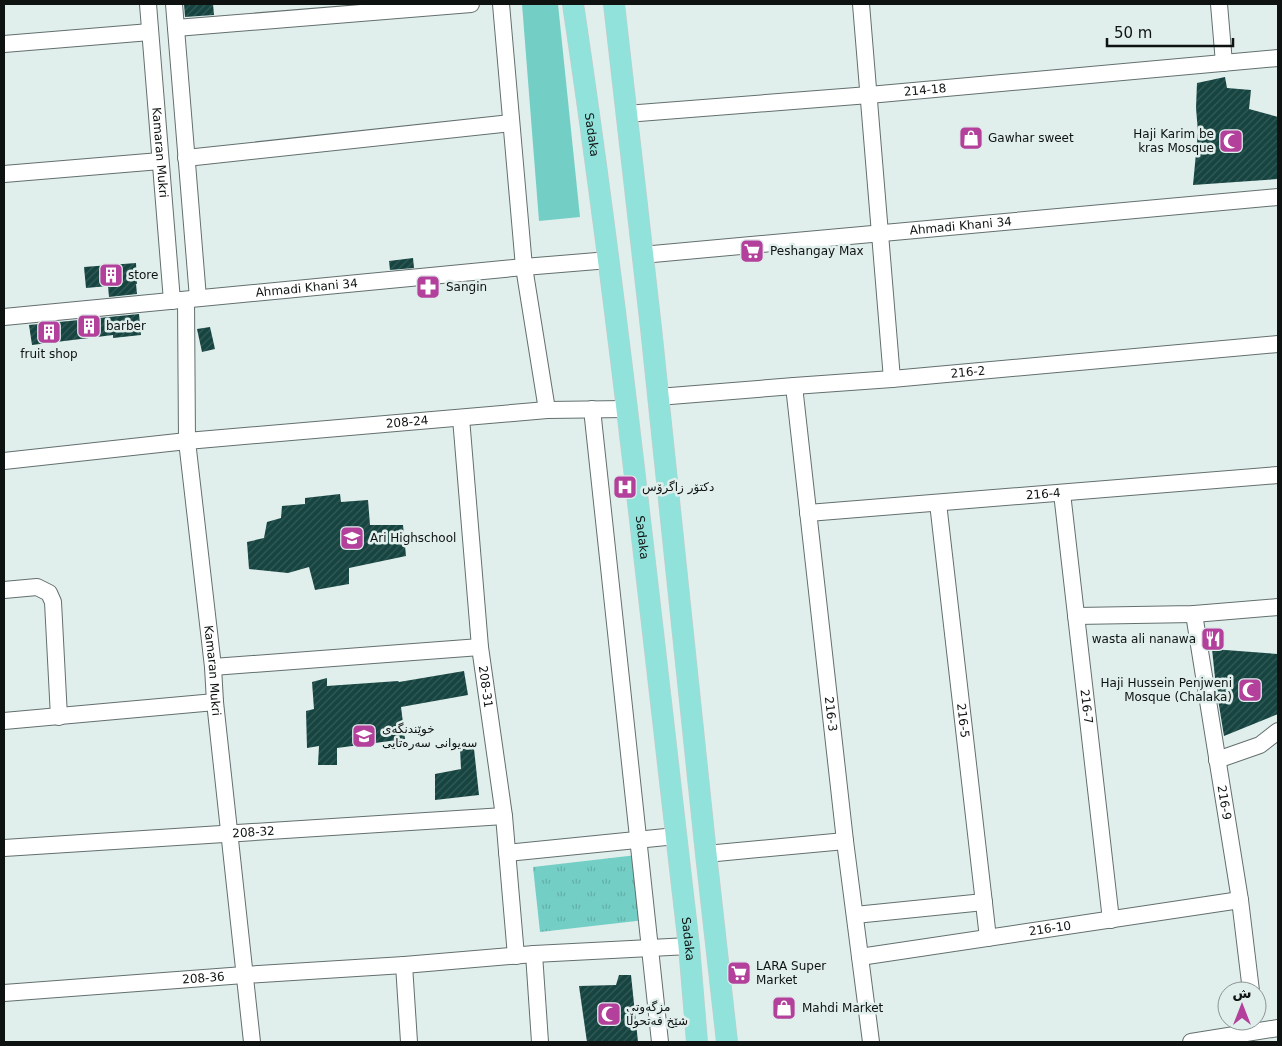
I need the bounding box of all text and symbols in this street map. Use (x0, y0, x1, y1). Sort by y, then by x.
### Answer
scale bar (1107, 15, 1233, 47)
text: 50 m (1114, 24, 1152, 42)
street label: 214-18 (903, 81, 947, 99)
street label: Kamaran Mukri (149, 107, 171, 198)
street label: Sadaka (582, 112, 602, 157)
shop icon: Gawhar sweet (958, 125, 984, 151)
place label: Haji Karim be kras Mosque (1133, 127, 1214, 155)
mosque icon: Haji Karim be kras Mosque (1218, 128, 1244, 154)
place label: Gawhar sweet (988, 131, 1074, 145)
street label: Ahmadi Khani 34 (909, 214, 1012, 238)
supermarket icon: Peshangay Max (739, 238, 765, 264)
place label: Peshangay Max (770, 244, 864, 258)
building icon: store (98, 262, 124, 288)
place label: store (128, 268, 158, 282)
pharmacy icon: Sangin (415, 274, 441, 300)
street label: Ahmadi Khani 34 (255, 276, 358, 300)
place label: Sangin (446, 280, 487, 294)
building icon: barber (76, 313, 102, 339)
building icon: fruit shop (36, 319, 62, 345)
place label: barber (106, 319, 146, 333)
place label: fruit shop (20, 347, 78, 361)
street label: 216-2 (950, 364, 986, 381)
street label: 208-24 (385, 413, 429, 431)
hospital icon: دکتۆر زاگرۆس (612, 474, 638, 500)
place label: دکتۆر زاگرۆس (642, 480, 714, 495)
street label: 216-4 (1025, 486, 1061, 502)
street label: Sadaka (633, 515, 652, 560)
school or university icon: Ari Highschool (339, 525, 365, 551)
place label: Ari Highschool (370, 531, 456, 545)
street label: Kamaran Mukri (201, 624, 223, 717)
restaurant icon: wasta ali nanawa (1200, 626, 1226, 652)
place label: wasta ali nanawa (1092, 632, 1196, 646)
street label: 208-31 (476, 665, 496, 709)
place label: Haji Hussein Penjweni Mosque (Chalaka) (1101, 676, 1232, 704)
mosque icon: Haji Hussein Penjweni Mosque (Chalaka) (1237, 677, 1263, 703)
street label: 216-7 (1078, 688, 1095, 725)
street label: 216-3 (822, 696, 840, 732)
street label: 216-5 (954, 702, 972, 739)
place label: خوێندنگەی سەیوانی سەرەتایی (382, 722, 477, 751)
school or university icon: خوێندنگەی سەیوانی سەرەتایی (351, 723, 377, 749)
street label: 216-9 (1215, 784, 1234, 821)
street label: 208-32 (232, 824, 275, 840)
street label: Sadaka (679, 916, 697, 961)
street label: 216-10 (1028, 918, 1072, 939)
place label: LARA Super Market (756, 959, 826, 987)
supermarket icon: LARA Super Market (726, 960, 752, 986)
street label: 208-36 (182, 969, 225, 987)
north arrow (1217, 981, 1267, 1031)
text: ش (1232, 985, 1252, 1001)
shop icon: Mahdi Market (771, 995, 797, 1021)
place label: مزگەوتی شێخ فەتحوڵا (626, 1000, 688, 1029)
mosque icon: مزگەوتی شێخ فەتحوڵا (596, 1001, 622, 1027)
place label: Mahdi Market (802, 1001, 884, 1015)

